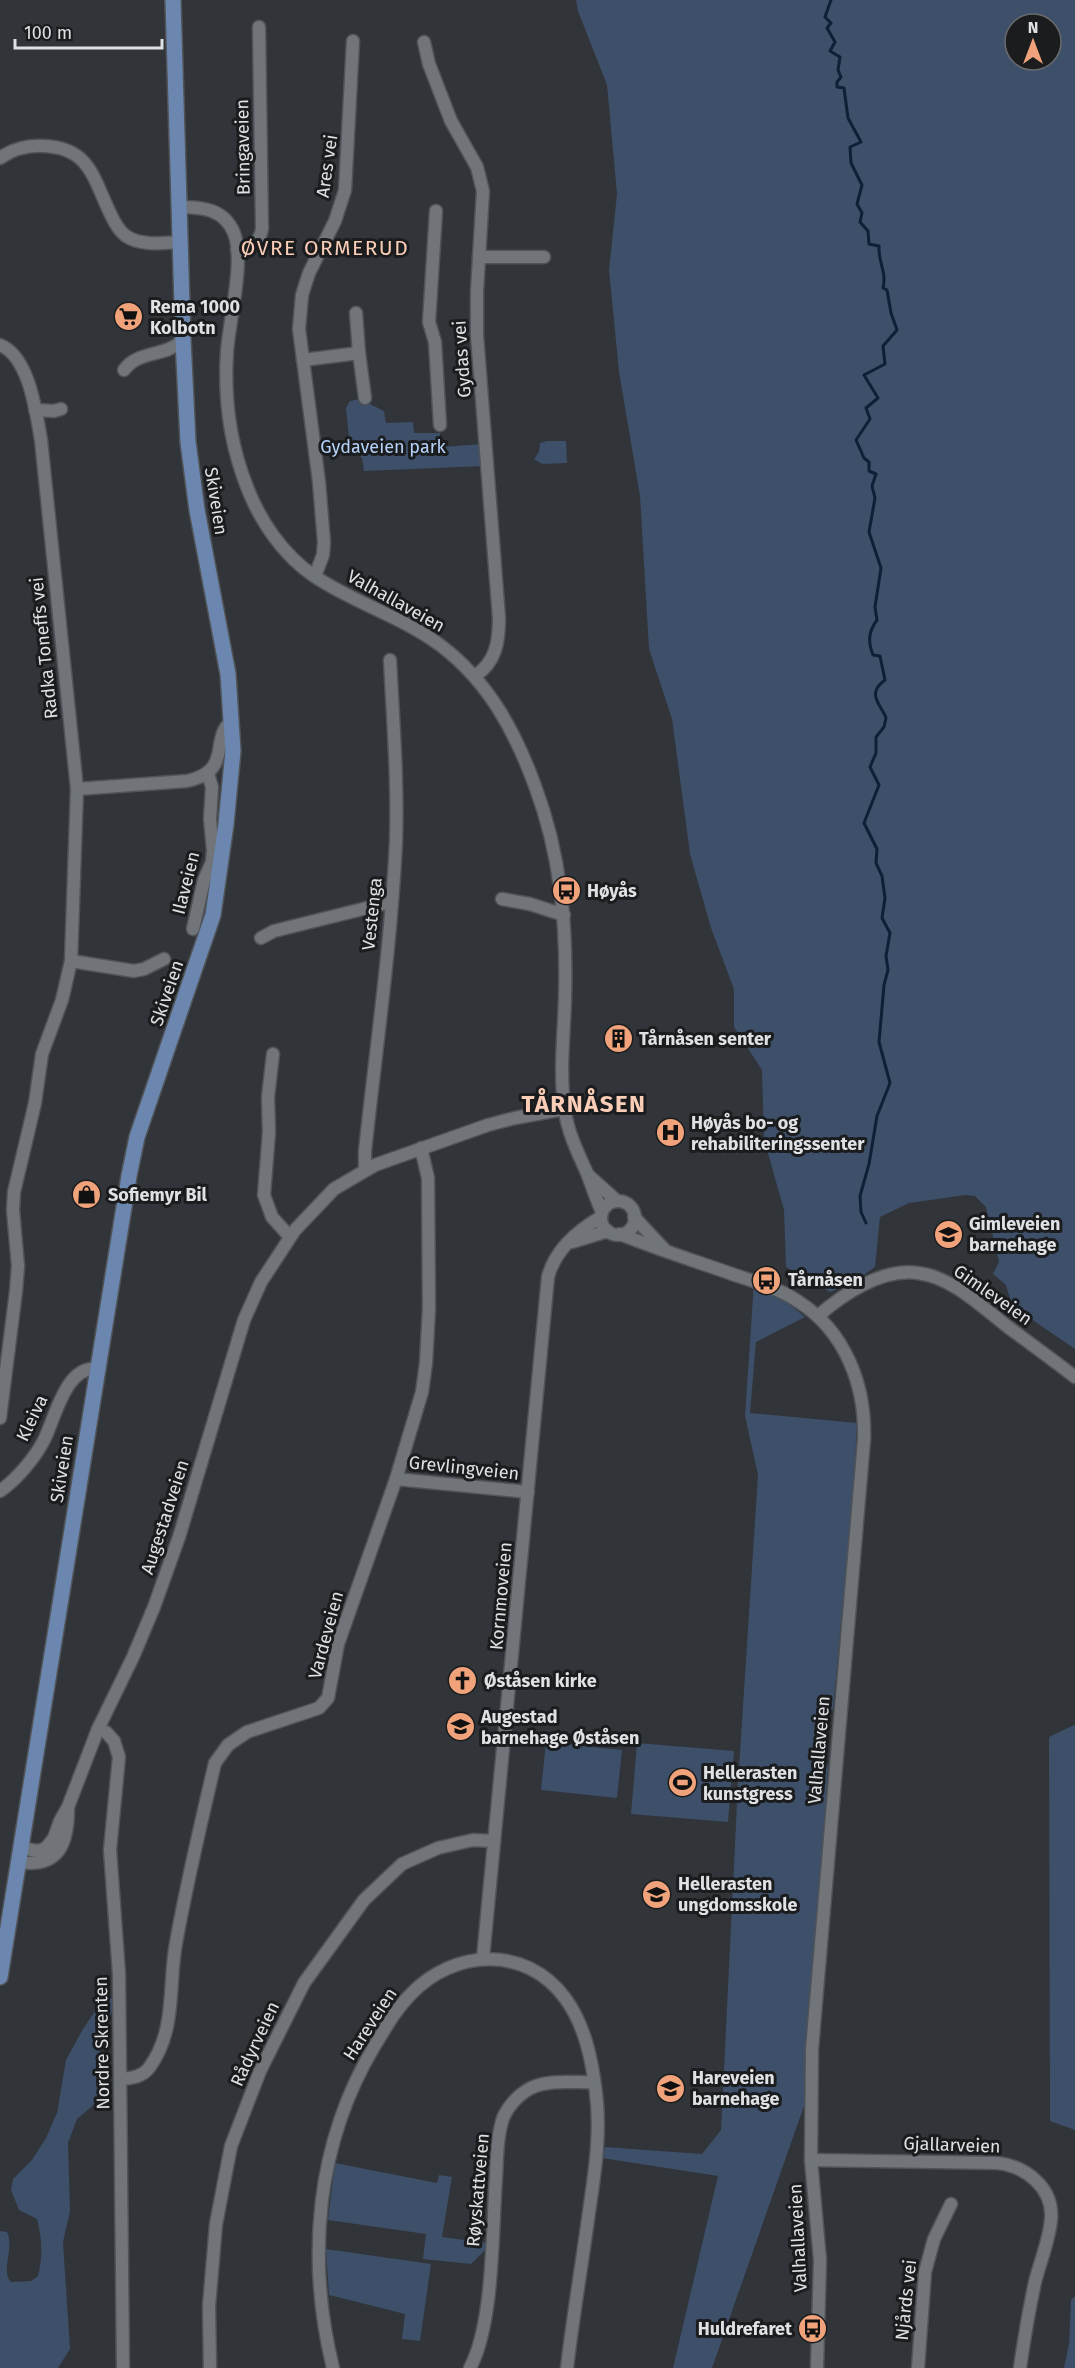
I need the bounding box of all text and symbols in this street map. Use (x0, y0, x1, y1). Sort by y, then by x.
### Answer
scale bar (15, 12, 162, 50)
north arrow (1003, 12, 1063, 72)
text: N (1028, 18, 1038, 37)
text: 100 m (24, 22, 72, 44)
street label: Bringaveien (231, 99, 255, 195)
street label: Ares vei (312, 133, 342, 199)
district label: ØVRE ORMERUD (241, 235, 409, 261)
place label: Rema 1000 Kolbotn (150, 296, 240, 339)
supermarket icon: Rema 1000 Kolbotn (113, 301, 145, 333)
street label: Gydas vei (448, 320, 476, 398)
park label: Gydaveien park (320, 436, 447, 458)
street label: Skiveien (200, 466, 232, 536)
street label: Valhallaveien (343, 565, 449, 637)
street label: Radka Toneffs vei (26, 576, 62, 720)
street label: Ilaveien (168, 849, 204, 917)
bus stop icon: Høyås (550, 875, 582, 907)
street label: Vestenga (357, 876, 387, 952)
place label: Høyås (587, 880, 637, 902)
street label: Skiveien (146, 957, 188, 1029)
building icon: Tårnåsen senter (602, 1023, 634, 1055)
place label: Tårnåsen senter (639, 1028, 772, 1050)
district label: TÅRNÅSEN (521, 1088, 647, 1118)
place label: Høyås bo- og rehabiliteringssenter (691, 1112, 865, 1155)
hospital icon: Høyås bo- og rehabiliteringssenter (654, 1117, 686, 1149)
shop icon: Sofiemyr Bil (71, 1179, 103, 1211)
place label: Sofiemyr Bil (108, 1184, 208, 1206)
place label: Gimleveien barnehage (969, 1213, 1060, 1256)
school or university icon: Gimleveien barnehage (932, 1218, 964, 1250)
street label: Gimleveien (949, 1260, 1037, 1330)
bus stop icon: Tårnåsen (751, 1264, 783, 1296)
place label: Tårnåsen (788, 1269, 863, 1291)
street label: Kleiva (11, 1391, 53, 1445)
street label: Skiveien (46, 1434, 78, 1504)
street label: Grevlingveien (408, 1451, 520, 1485)
street label: Augestadveien (136, 1457, 194, 1577)
street label: Kornmoveien (485, 1541, 517, 1651)
street label: Vardeveien (304, 1589, 348, 1681)
church icon: Øståsen kirke (447, 1665, 479, 1697)
place label: Øståsen kirke (484, 1670, 597, 1692)
street label: Valhallaveien (803, 1695, 835, 1805)
place label: Augestad barnehage Øståsen (480, 1706, 639, 1749)
school or university icon: Augestad barnehage Øståsen (444, 1711, 476, 1743)
place label: Hellerasten kunstgress (703, 1762, 797, 1805)
sports icon: Hellerasten kunstgress (666, 1767, 698, 1799)
place label: Hellerasten ungdomsskole (678, 1873, 797, 1916)
school or university icon: Hellerasten ungdomsskole (641, 1878, 673, 1910)
street label: Nordre Skrenten (90, 1976, 114, 2110)
street label: Hareveien (338, 1984, 402, 2064)
street label: Rådyrveien (226, 1998, 284, 2090)
place label: Hareveien barnehage (692, 2067, 780, 2110)
school or university icon: Hareveien barnehage (655, 2072, 687, 2104)
street label: Røyskattveien (462, 2132, 494, 2248)
street label: Gjallarveien (903, 2132, 1001, 2158)
street label: Valhallaveien (784, 2183, 812, 2293)
street label: Njårds vei (891, 2258, 921, 2342)
bus stop icon: Huldrefaret (797, 2313, 829, 2345)
place label: Huldrefaret (698, 2318, 793, 2340)

